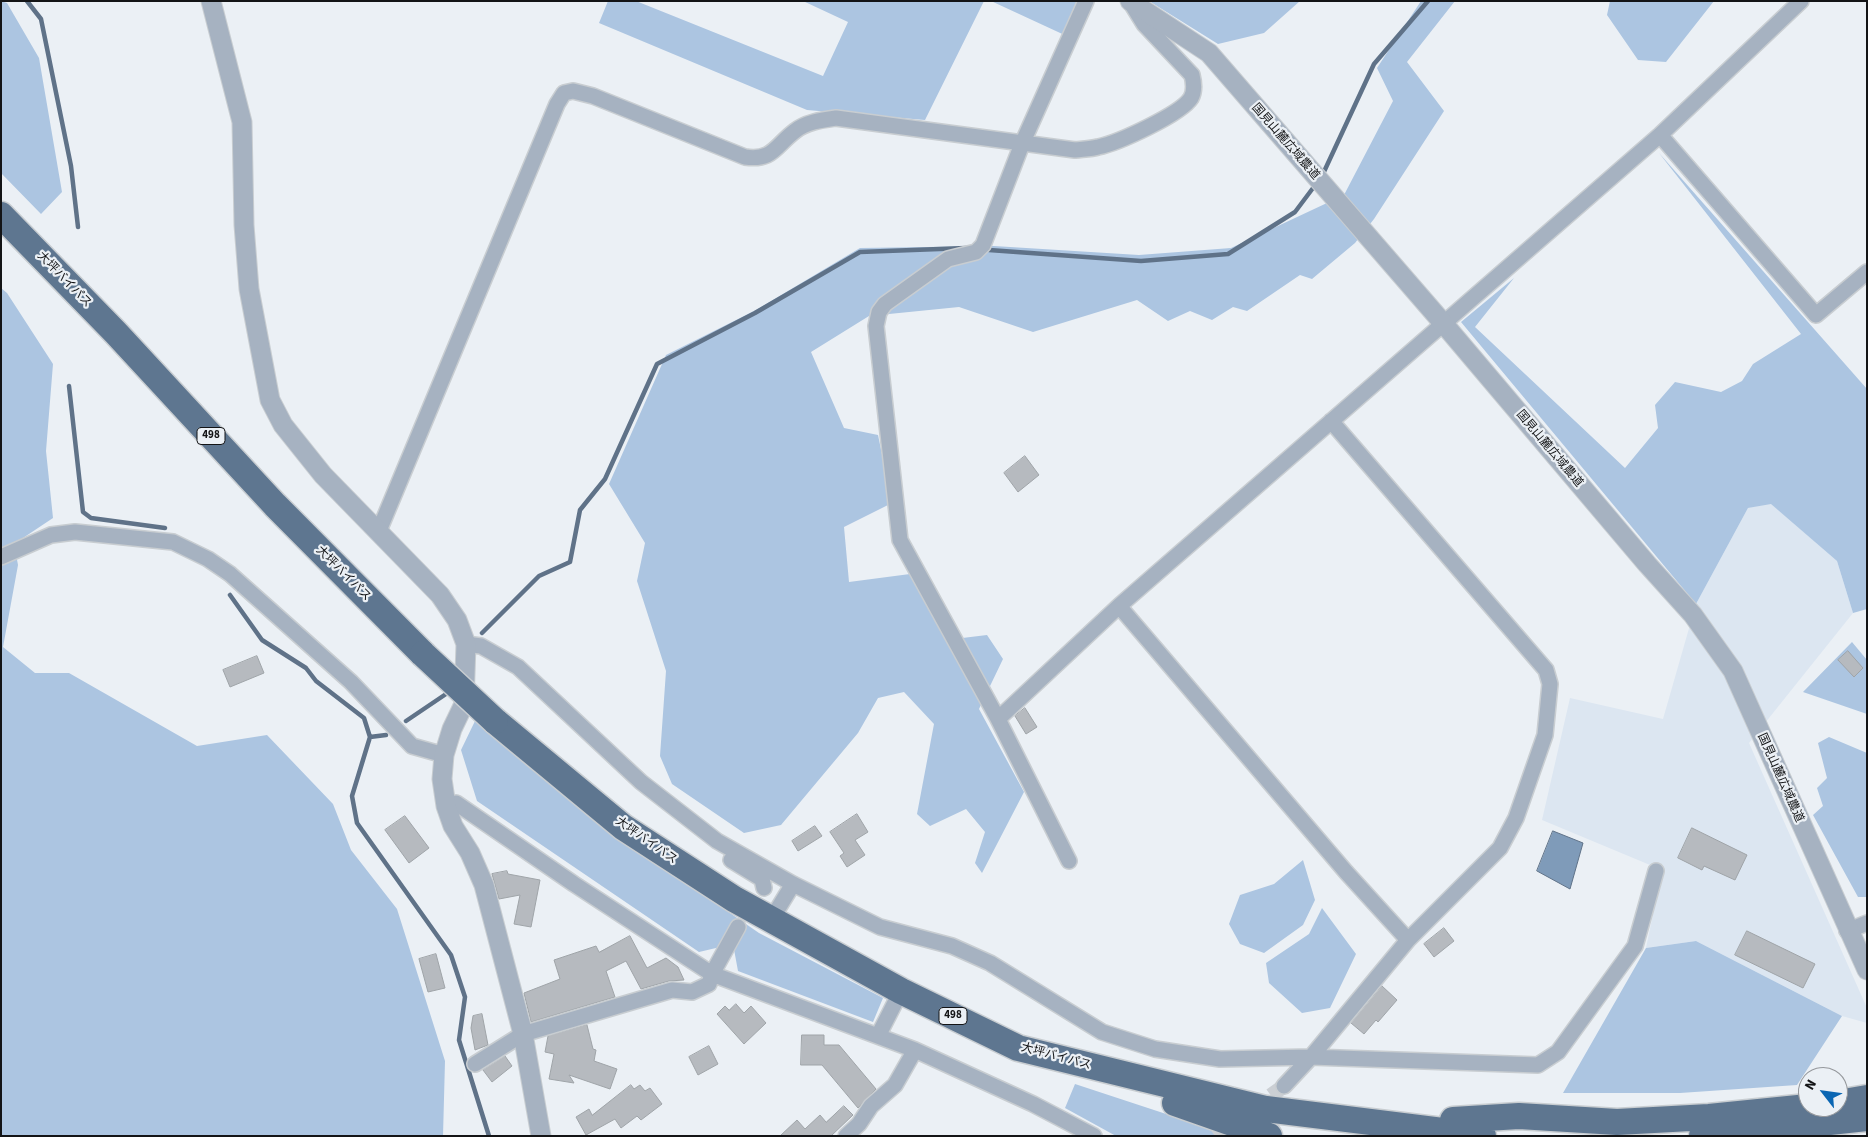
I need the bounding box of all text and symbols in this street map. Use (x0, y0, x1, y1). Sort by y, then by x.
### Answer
street label: 国見山麓広域農道 (1248, 101, 1322, 183)
street label: 大坪バイパス (34, 249, 94, 311)
street label: 国見山麓広域農道 (1513, 408, 1585, 490)
road number: 498 (197, 428, 225, 444)
street label: 大坪バイパス (312, 543, 374, 605)
street label: 国見山麓広域農道 (1754, 731, 1806, 825)
street label: 大坪バイパス (612, 814, 680, 868)
road number: 498 (939, 1008, 967, 1024)
street label: 大坪バイパス (1019, 1041, 1093, 1073)
north arrow (1798, 1067, 1848, 1117)
text: N (1800, 1076, 1822, 1094)

